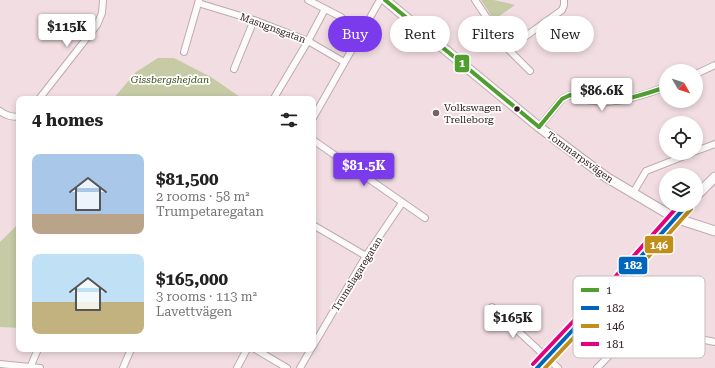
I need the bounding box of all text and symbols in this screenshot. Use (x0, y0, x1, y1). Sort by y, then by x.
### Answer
street label: Masugnsgatan (239, 11, 308, 45)
pin: $115K (39, 14, 95, 48)
chip: Buy (328, 16, 382, 52)
chip: Rent (390, 16, 450, 52)
chip: Filters (458, 16, 528, 52)
chip: New (536, 16, 594, 52)
text: $115K (47, 19, 87, 34)
line badge: 1 (454, 54, 470, 73)
text: 1 (459, 57, 465, 70)
north arrow (659, 64, 703, 108)
map controls (659, 64, 703, 212)
park label: Gissbergshejdan (131, 74, 209, 85)
pin: $86.6K (569, 78, 635, 112)
text: $86.6K (580, 83, 624, 98)
place label: Volkswagen Trelleborg (444, 102, 502, 125)
unlabelled marker (512, 104, 522, 114)
marker: Volkswagen Trelleborg (431, 108, 441, 118)
icon: filters (278, 109, 300, 131)
text: 4 homes (32, 110, 103, 130)
button: locate (659, 116, 703, 160)
street label: Tommarpsvägen (545, 129, 616, 185)
pin: $81.5K (331, 153, 397, 187)
text: $81.5K (342, 158, 386, 173)
button: layers (659, 168, 703, 212)
text: $81,500 (156, 169, 219, 189)
icon: home (64, 170, 112, 218)
text: 2 rooms · 58 m² (156, 189, 250, 204)
text: Trumpetaregatan (156, 204, 264, 219)
street label: Trumslagaregatan (330, 234, 385, 313)
line badge: 146 (644, 235, 674, 254)
text: 146 (650, 239, 668, 252)
line badge: 182 (618, 256, 648, 275)
text: 182 (624, 259, 642, 272)
text: $165,000 (156, 269, 228, 289)
icon: home (64, 270, 112, 318)
legend (573, 276, 705, 358)
text: 1 (606, 284, 612, 297)
text: 3 rooms · 113 m² (156, 289, 257, 304)
text: 182 (606, 302, 624, 315)
text: Lavettvägen (156, 304, 232, 319)
pin: $165K (485, 305, 541, 339)
text: $165K (493, 310, 533, 325)
text: 146 (606, 320, 624, 333)
text: 181 (606, 338, 624, 351)

